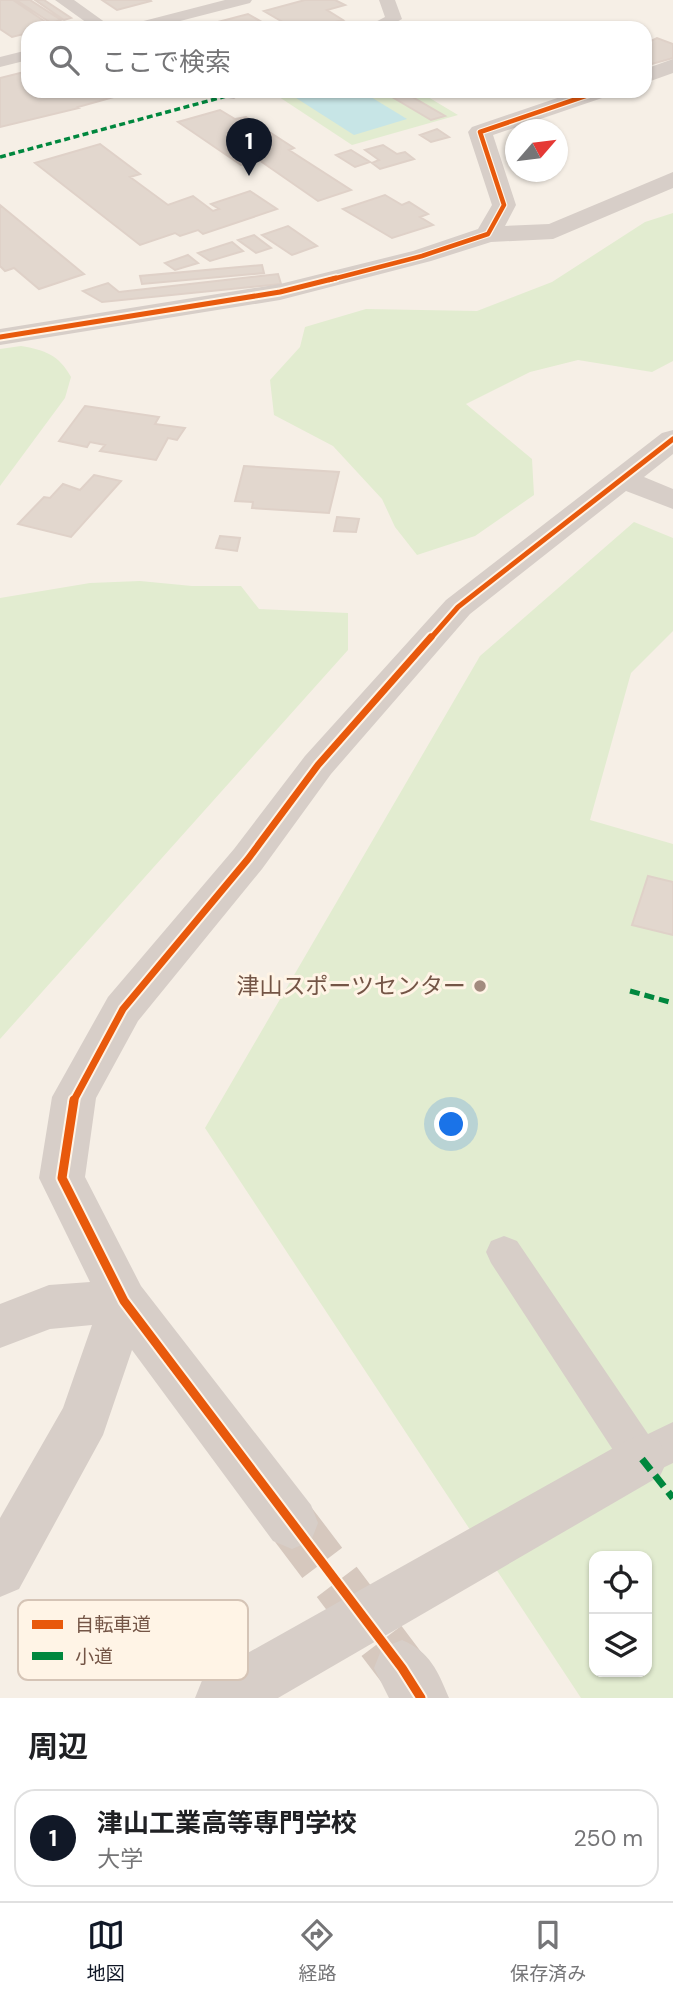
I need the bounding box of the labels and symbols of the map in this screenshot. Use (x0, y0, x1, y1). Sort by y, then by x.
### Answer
pin: 1 (226, 118, 272, 176)
north arrow (505, 119, 568, 182)
place label: 津山スポーツセンター (236, 971, 466, 1001)
marker: 津山スポーツセンター (472, 978, 488, 994)
your location (434, 1107, 468, 1141)
legend (18, 1600, 248, 1680)
text: 自転車道 (75, 1612, 151, 1637)
text: 小道 (75, 1644, 113, 1669)

